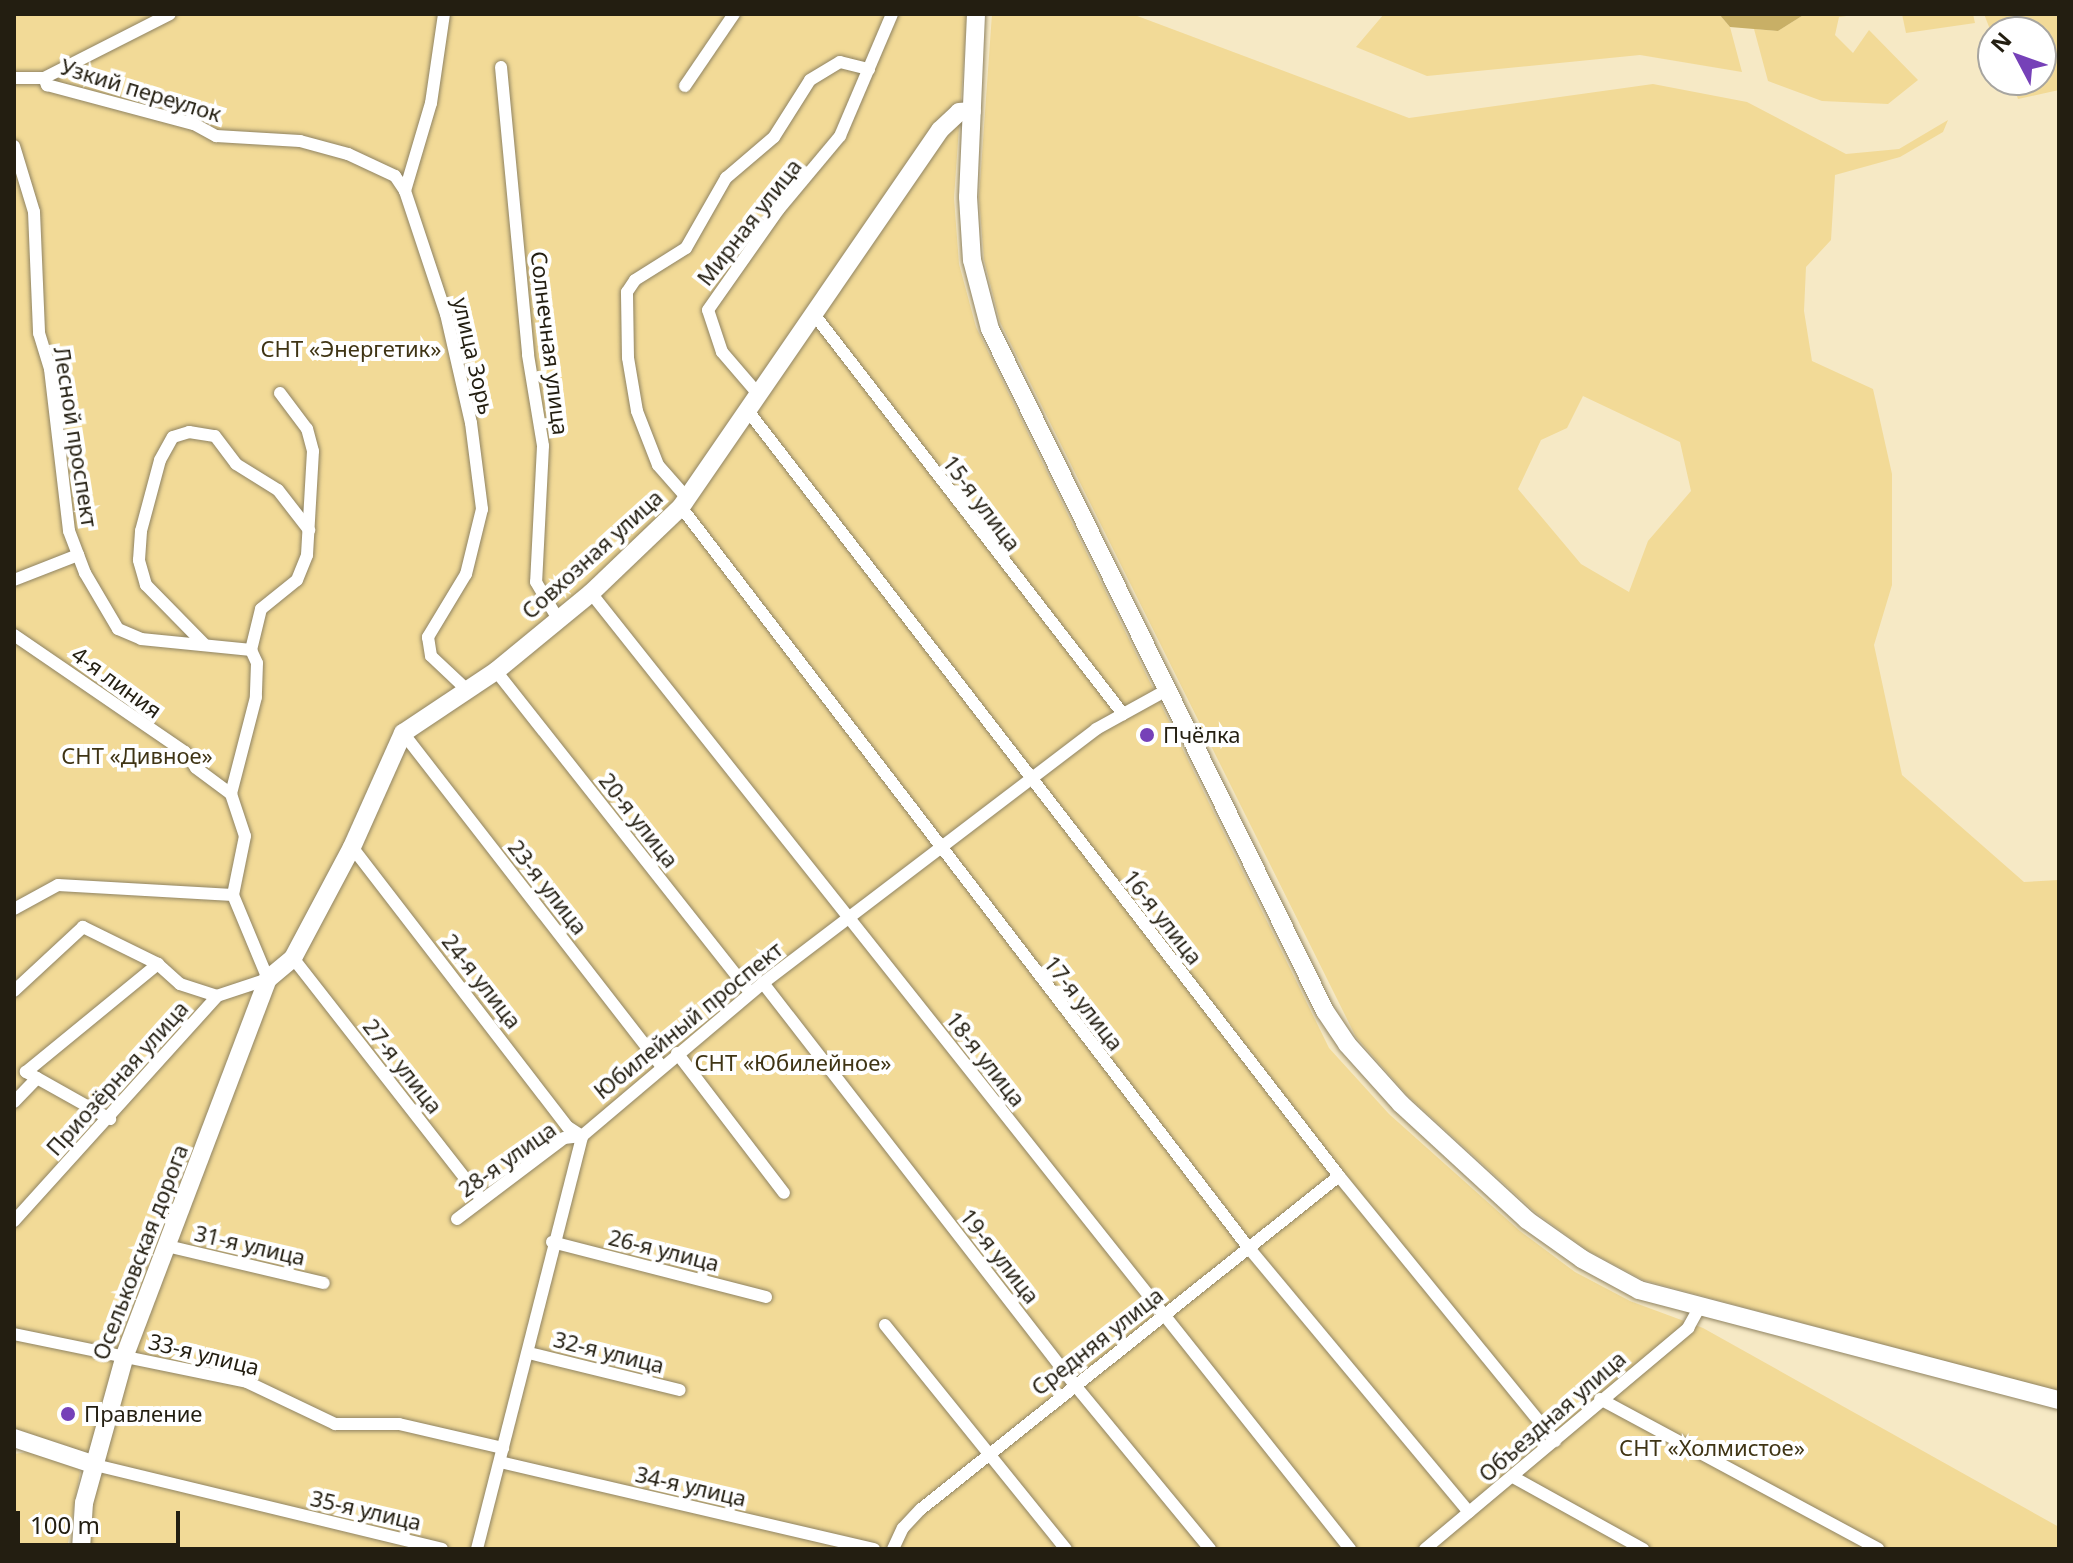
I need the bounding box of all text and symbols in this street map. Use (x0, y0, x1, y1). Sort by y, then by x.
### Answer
north arrow (1977, 16, 2057, 96)
text: N (1983, 25, 2018, 58)
street label: Узкий переулок (57, 53, 225, 127)
street label: Мирная улица (691, 153, 807, 291)
street label: Солнечная улица (526, 250, 574, 436)
street label: улица Зорь (448, 295, 500, 417)
park label: СНТ «Энергетик» (261, 336, 441, 362)
street label: Лесной проспект (49, 345, 103, 529)
street label: 15-я улица (937, 450, 1027, 556)
street label: Совхозная улица (516, 484, 668, 624)
street label: 4-я линия (67, 641, 167, 723)
place label: Пчёлка (1163, 722, 1241, 748)
marker: Пчёлка (1138, 726, 1156, 744)
park label: СНТ «Дивное» (61, 743, 213, 769)
street label: 20-я улица (594, 767, 684, 873)
street label: 23-я улица (503, 834, 593, 940)
street label: 16-я улица (1118, 864, 1208, 970)
street label: 24-я улица (437, 928, 527, 1034)
street label: Юбилейный проспект (588, 936, 788, 1104)
street label: 17-я улица (1039, 950, 1129, 1056)
street label: Приозёрная улица (41, 995, 193, 1161)
street label: 18-я улица (941, 1006, 1031, 1112)
street label: 27-я улица (358, 1013, 448, 1119)
park label: СНТ «Юбилейное» (695, 1050, 891, 1076)
street label: 28-я улица (453, 1116, 561, 1202)
street label: Осельковская дорога (87, 1141, 193, 1363)
street label: 19-я улица (955, 1203, 1045, 1309)
street label: 31-я улица (192, 1219, 308, 1271)
street label: 26-я улица (606, 1224, 722, 1276)
street label: Средняя улица (1026, 1281, 1168, 1401)
street label: 32-я улица (551, 1326, 667, 1378)
street label: 33-я улица (146, 1328, 262, 1380)
street label: Объездная улица (1473, 1345, 1631, 1487)
place label: Правление (84, 1401, 202, 1427)
marker: Правление (59, 1405, 77, 1423)
park label: СНТ «Холмистое» (1619, 1435, 1805, 1461)
street label: 34-я улица (633, 1460, 749, 1512)
street label: 35-я улица (308, 1484, 424, 1536)
scale bar (20, 1495, 184, 1545)
text: 100 m (30, 1508, 100, 1541)

